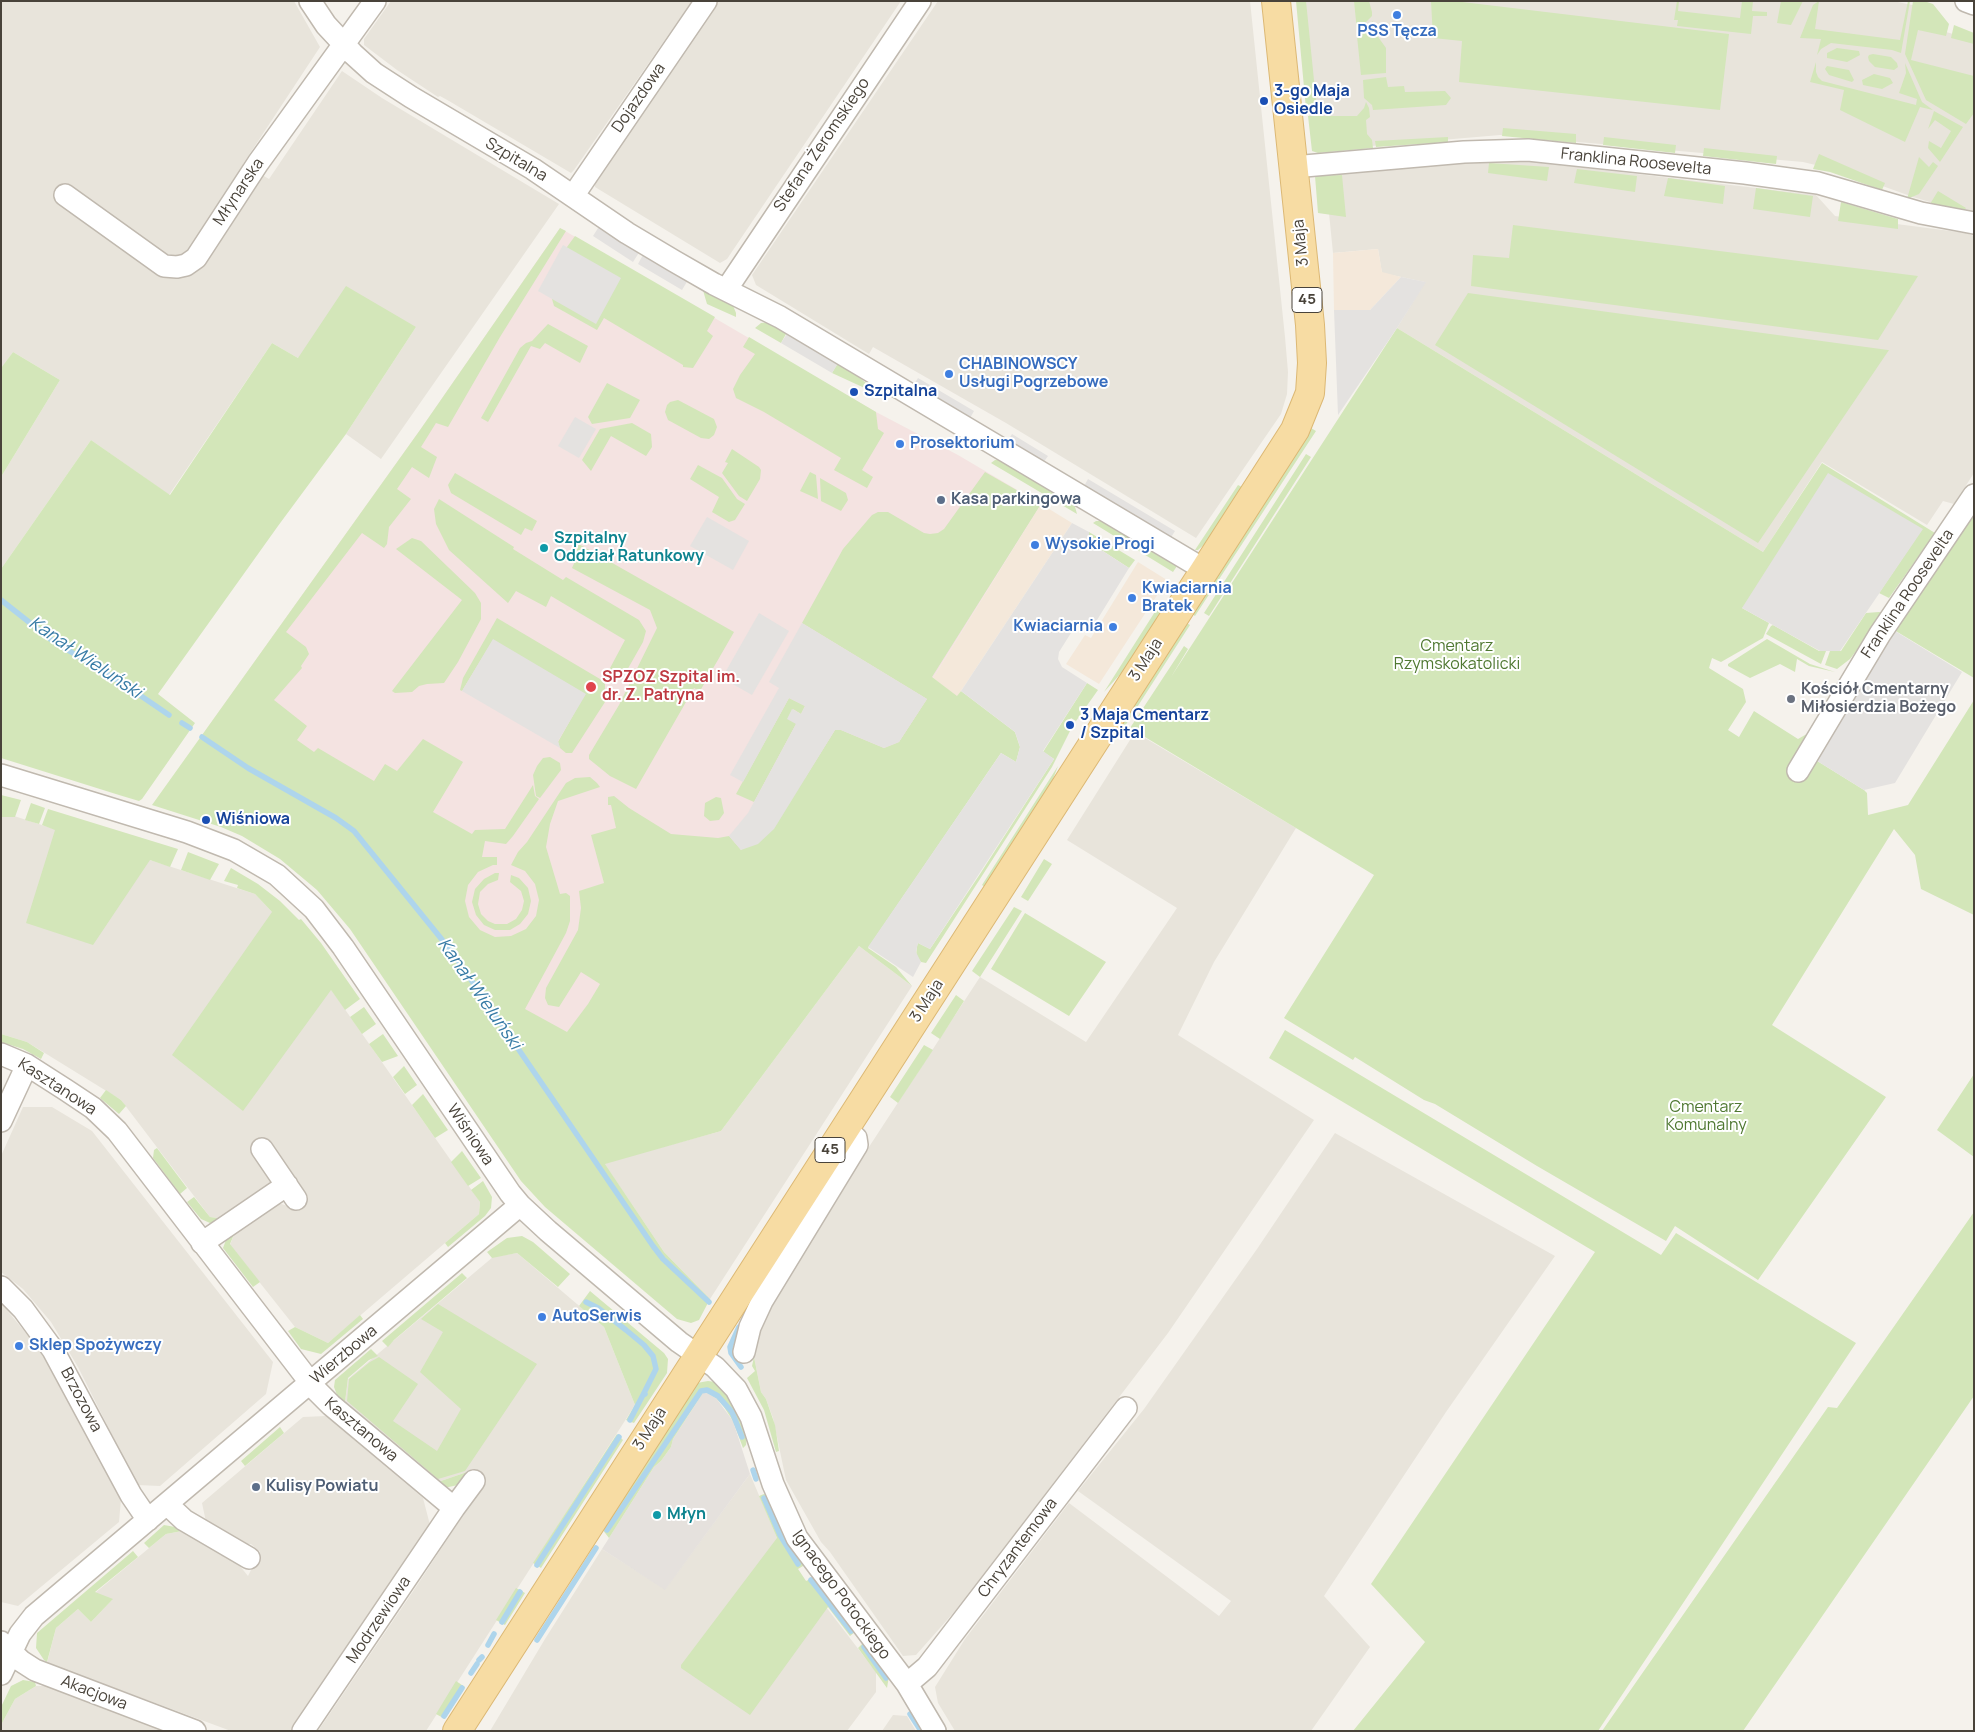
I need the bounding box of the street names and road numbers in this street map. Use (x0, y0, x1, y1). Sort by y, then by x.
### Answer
street label: Dojazdowa (608, 60, 670, 136)
street label: Stefana Żeromskiego (770, 74, 874, 216)
street label: Szpitalna (481, 134, 551, 186)
street label: Franklina Roosevelta (1560, 145, 1712, 179)
street label: Młynarska (210, 155, 268, 229)
street label: 3 Maja (1289, 218, 1313, 268)
road number: 45 (1292, 288, 1322, 312)
street label: Franklina Roosevelta (1858, 526, 1958, 662)
street label: 3 Maja (1125, 635, 1167, 685)
street label: 3 Maja (906, 976, 948, 1026)
street label: Kasztanowa (14, 1054, 100, 1120)
street label: Wiśniowa (443, 1101, 497, 1169)
road number: 45 (815, 1138, 845, 1162)
street label: Wierzbowa (307, 1322, 381, 1388)
street label: Brzozowa (56, 1364, 106, 1436)
street label: Kasztanowa (320, 1394, 402, 1466)
street label: 3 Maja (629, 1404, 671, 1454)
street label: Chryzantemowa (974, 1494, 1062, 1602)
street label: Ignacego Potockiego (788, 1527, 894, 1663)
street label: Modrzewiowa (343, 1573, 415, 1667)
street label: Akacjowa (58, 1672, 130, 1714)

